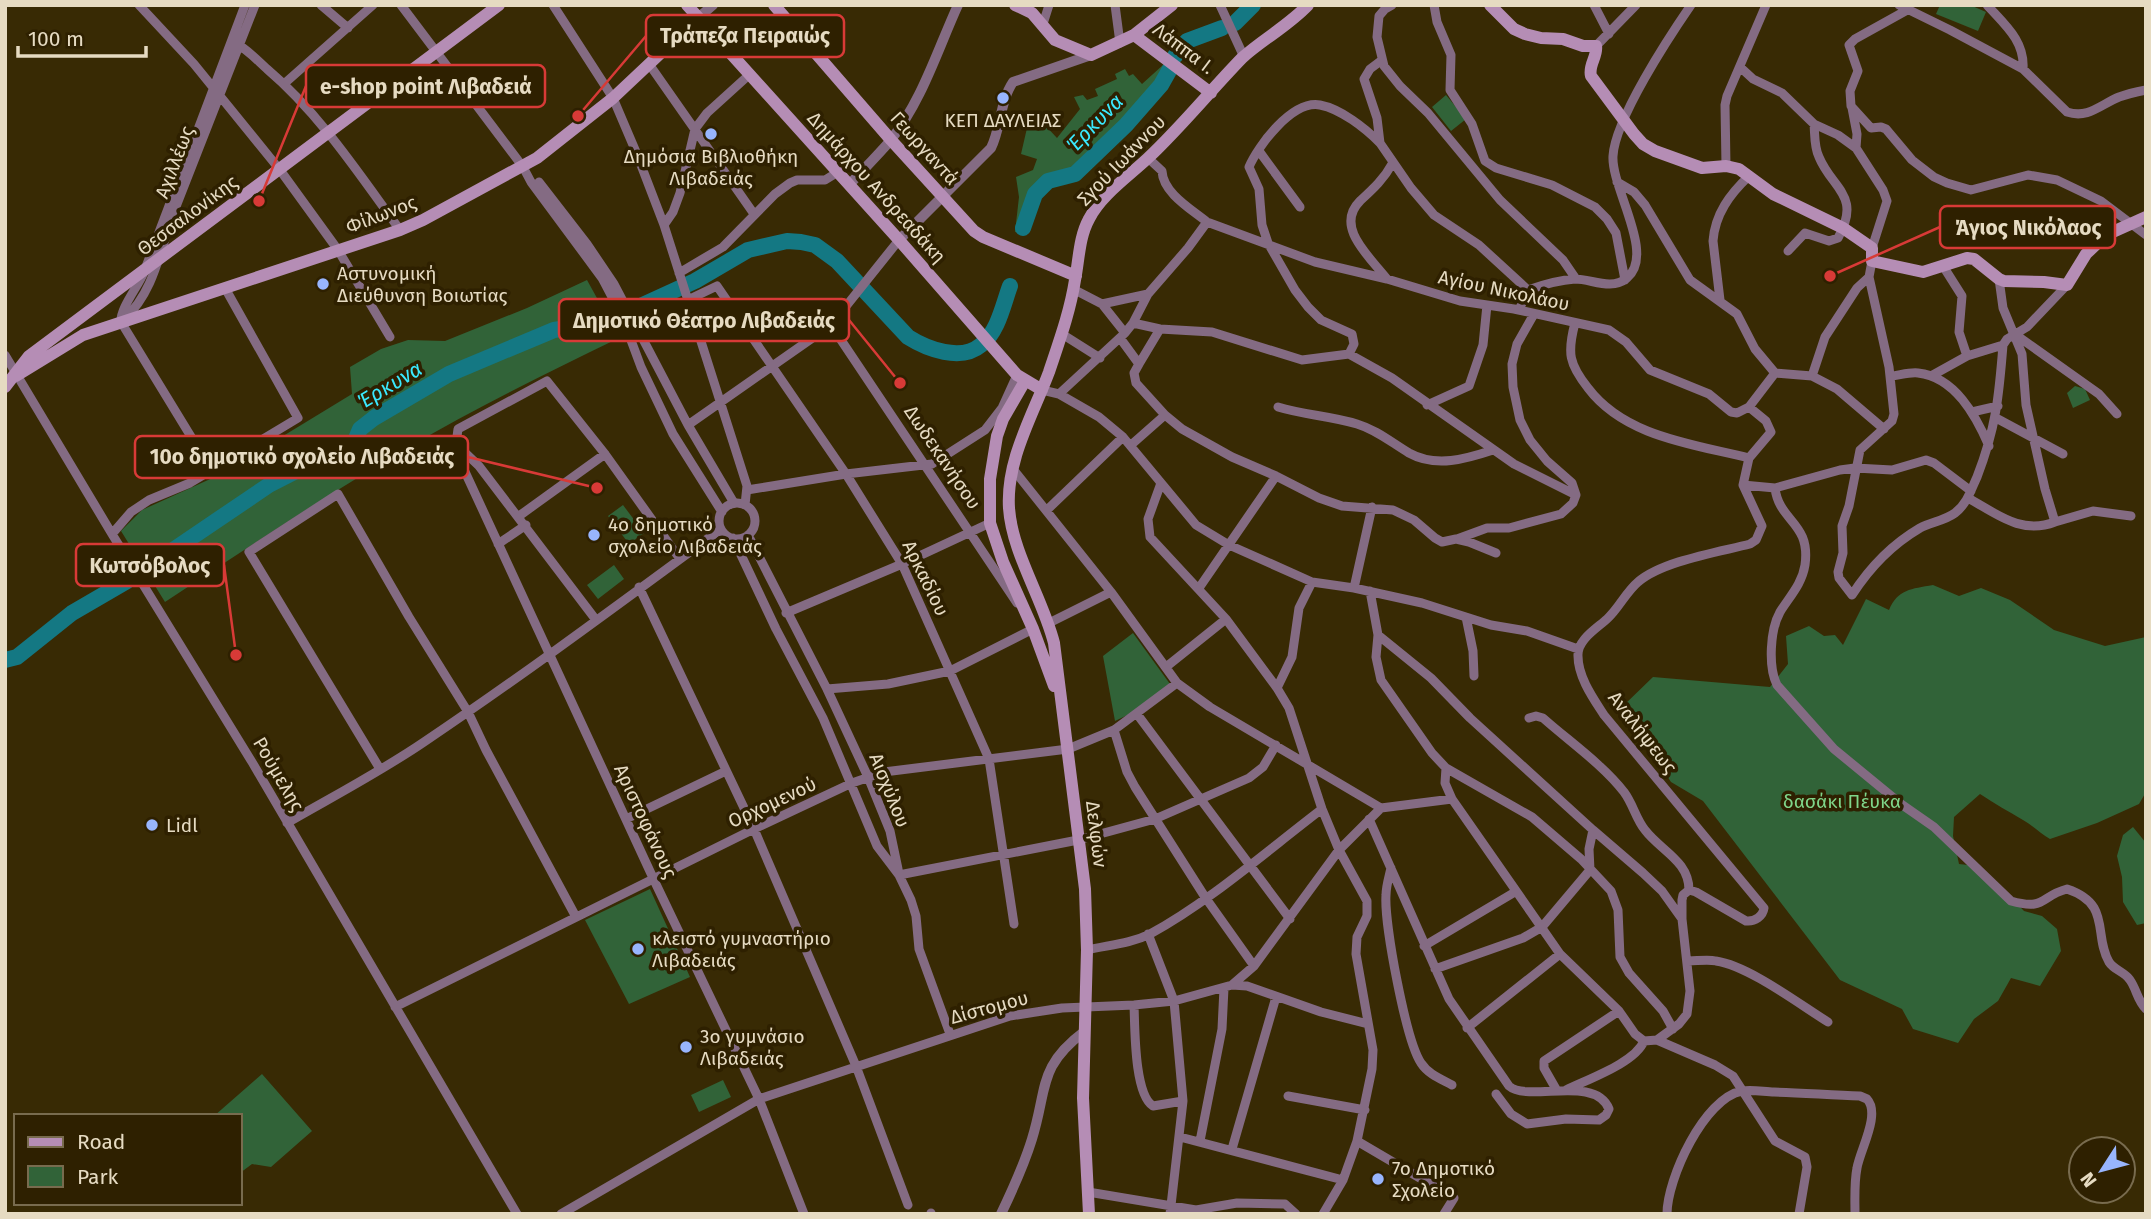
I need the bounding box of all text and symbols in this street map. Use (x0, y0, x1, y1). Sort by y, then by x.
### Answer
scale bar (18, 14, 145, 58)
callout: Τράπεζα Πειραιώς (646, 15, 844, 57)
street label: Λάππα Ι. (1148, 18, 1219, 79)
text: Τράπεζα Πειραιώς (660, 23, 830, 49)
text: 100 m (28, 26, 84, 52)
callout: e-shop point Λιβαδειά (306, 65, 545, 107)
text: e-shop point Λιβαδειά (320, 74, 532, 100)
water label: Έρκυνα (1061, 89, 1129, 157)
marker: ΚΕΠ ΔΑΥΛΕΙΑΣ (995, 90, 1011, 106)
street label: Δημάρχου Ανδρεαδάκη (803, 107, 951, 268)
street label: Γεωργαντά (886, 107, 964, 190)
place label: ΚΕΠ ΔΑΥΛΕΙΑΣ (945, 109, 1061, 132)
street label: Σγού Ιωάννου (1072, 110, 1170, 210)
street label: Αχιλλέως (150, 123, 199, 202)
marker: Δημόσια Βιβλιοθήκη Λιβαδειάς (703, 126, 719, 142)
place label: Δημόσια Βιβλιοθήκη Λιβαδειάς (624, 145, 798, 190)
street label: Θεσσαλονίκης (133, 170, 242, 261)
street label: Φίλωνος (343, 190, 420, 238)
callout: Άγιος Νικόλαος (1940, 206, 2115, 248)
text: Άγιος Νικόλαος (1954, 215, 2102, 241)
place label: Αστυνομική Διεύθυνση Βοιωτίας (337, 262, 507, 307)
street label: Αγίου Νικολάου (1436, 265, 1572, 316)
marker: Αστυνομική Διεύθυνση Βοιωτίας (315, 276, 331, 292)
callout: Δημοτικό Θέατρο Λιβαδειάς (559, 299, 849, 341)
text: Δημοτικό Θέατρο Λιβαδειάς (572, 308, 835, 334)
water label: Έρκυνα (353, 356, 427, 414)
street label: Δωδεκανήσου (899, 401, 986, 514)
callout: 10ο δημοτικό σχολείο Λιβαδειάς (135, 436, 468, 478)
text: 10ο δημοτικό σχολείο Λιβαδειάς (150, 444, 454, 470)
place label: 4ο δημοτικό σχολείο Λιβαδειάς (608, 513, 762, 558)
marker: 4ο δημοτικό σχολείο Λιβαδειάς (586, 527, 602, 543)
street label: Αρκαδίου (897, 537, 954, 620)
callout: Κωτσόβολος (76, 544, 224, 586)
text: Κωτσόβολος (90, 553, 210, 579)
street label: Αναλήψεως (1603, 687, 1682, 778)
street label: Ρούμελης (248, 733, 309, 816)
street label: Αισχύλου (864, 750, 915, 831)
street label: Αριστοφάνους (609, 761, 682, 882)
street label: Ορχομενού (724, 772, 820, 833)
park label: δασάκι Πέυκα (1783, 790, 1901, 813)
street label: Δελφών (1081, 799, 1112, 869)
place label: Lidl (166, 814, 198, 837)
marker: Lidl (144, 817, 160, 833)
place label: κλειστό γυμναστήριο Λιβαδειάς (652, 927, 831, 972)
marker: κλειστό γυμναστήριο Λιβαδειάς (630, 941, 646, 957)
street label: Δίστομου (947, 986, 1031, 1029)
place label: 3ο γυμνάσιο Λιβαδειάς (700, 1025, 804, 1070)
marker: 3ο γυμνάσιο Λιβαδειάς (678, 1039, 694, 1055)
legend (14, 1114, 242, 1205)
text: Road (77, 1129, 125, 1155)
north arrow (2067, 1135, 2137, 1205)
place label: 7ο Δημοτικό Σχολείο (1392, 1157, 1495, 1202)
text: Park (77, 1164, 119, 1190)
text: N (2076, 1168, 2102, 1192)
marker: 7ο Δημοτικό Σχολείο (1370, 1171, 1386, 1187)

